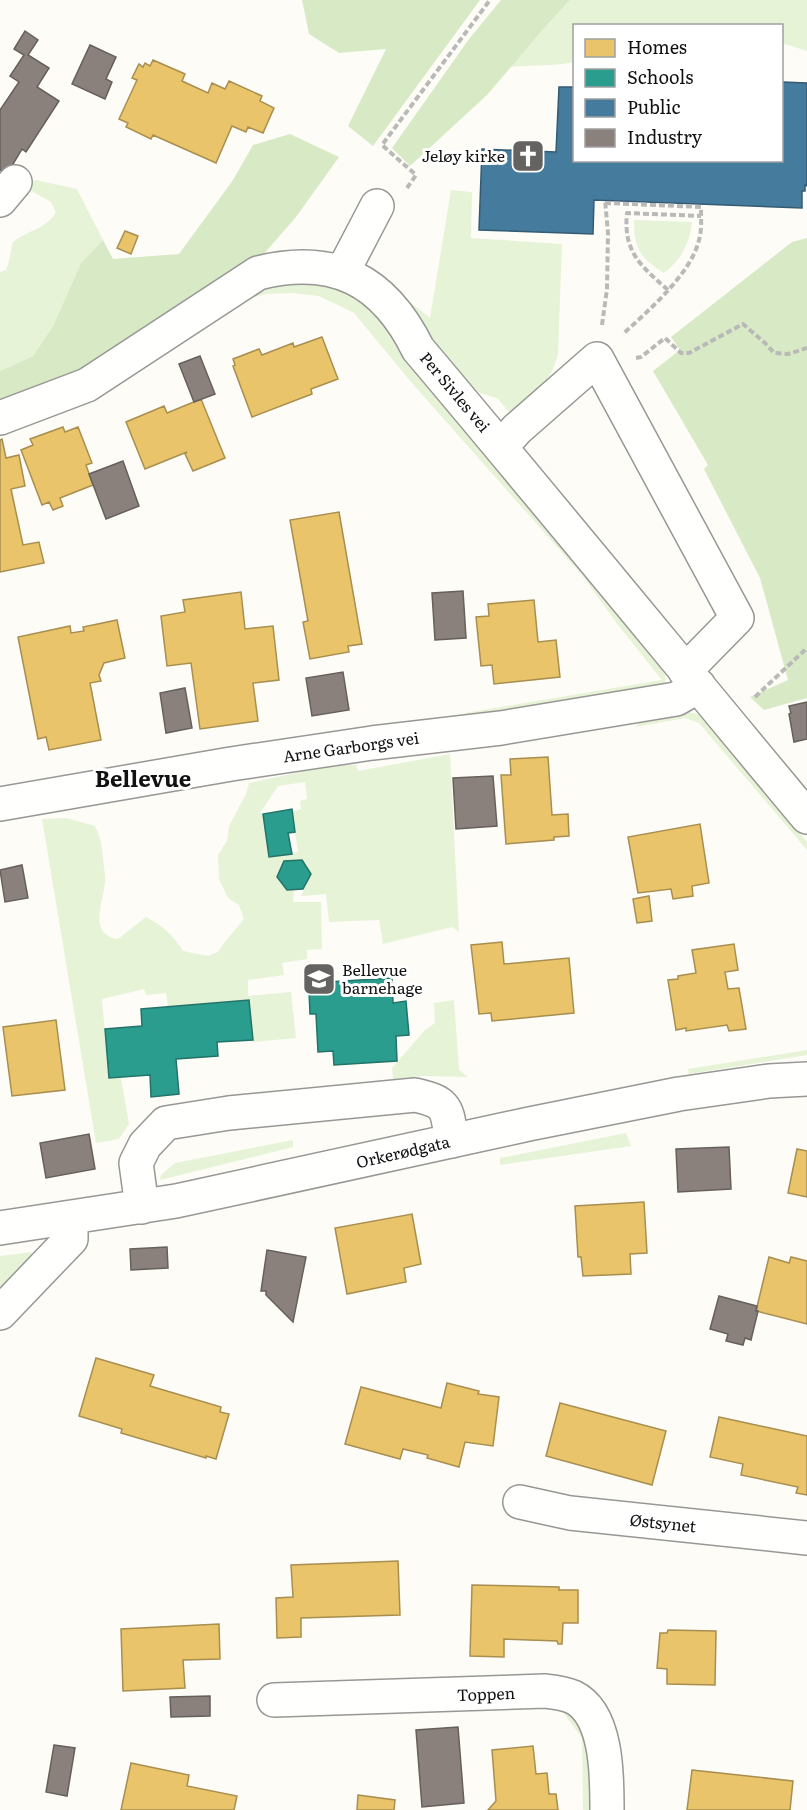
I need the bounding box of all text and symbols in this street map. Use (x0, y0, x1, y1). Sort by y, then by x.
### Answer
legend (573, 24, 783, 162)
text: Homes (627, 33, 687, 60)
text: Schools (627, 63, 693, 90)
text: Public (627, 93, 681, 120)
text: Industry (627, 123, 703, 150)
church icon: Jeløy kirke (510, 138, 546, 174)
place label: Jeløy kirke (422, 143, 505, 167)
street label: Per Sivles vei (415, 346, 497, 437)
street label: Arne Garborgs vei (281, 725, 420, 767)
district label: Bellevue (95, 761, 191, 794)
place label: Bellevue barnehage (342, 957, 422, 999)
school or university icon: Bellevue barnehage (301, 961, 337, 997)
street label: Orkerødgata (354, 1129, 452, 1173)
street label: Østsynet (629, 1507, 698, 1537)
street label: Toppen (456, 1680, 516, 1706)

